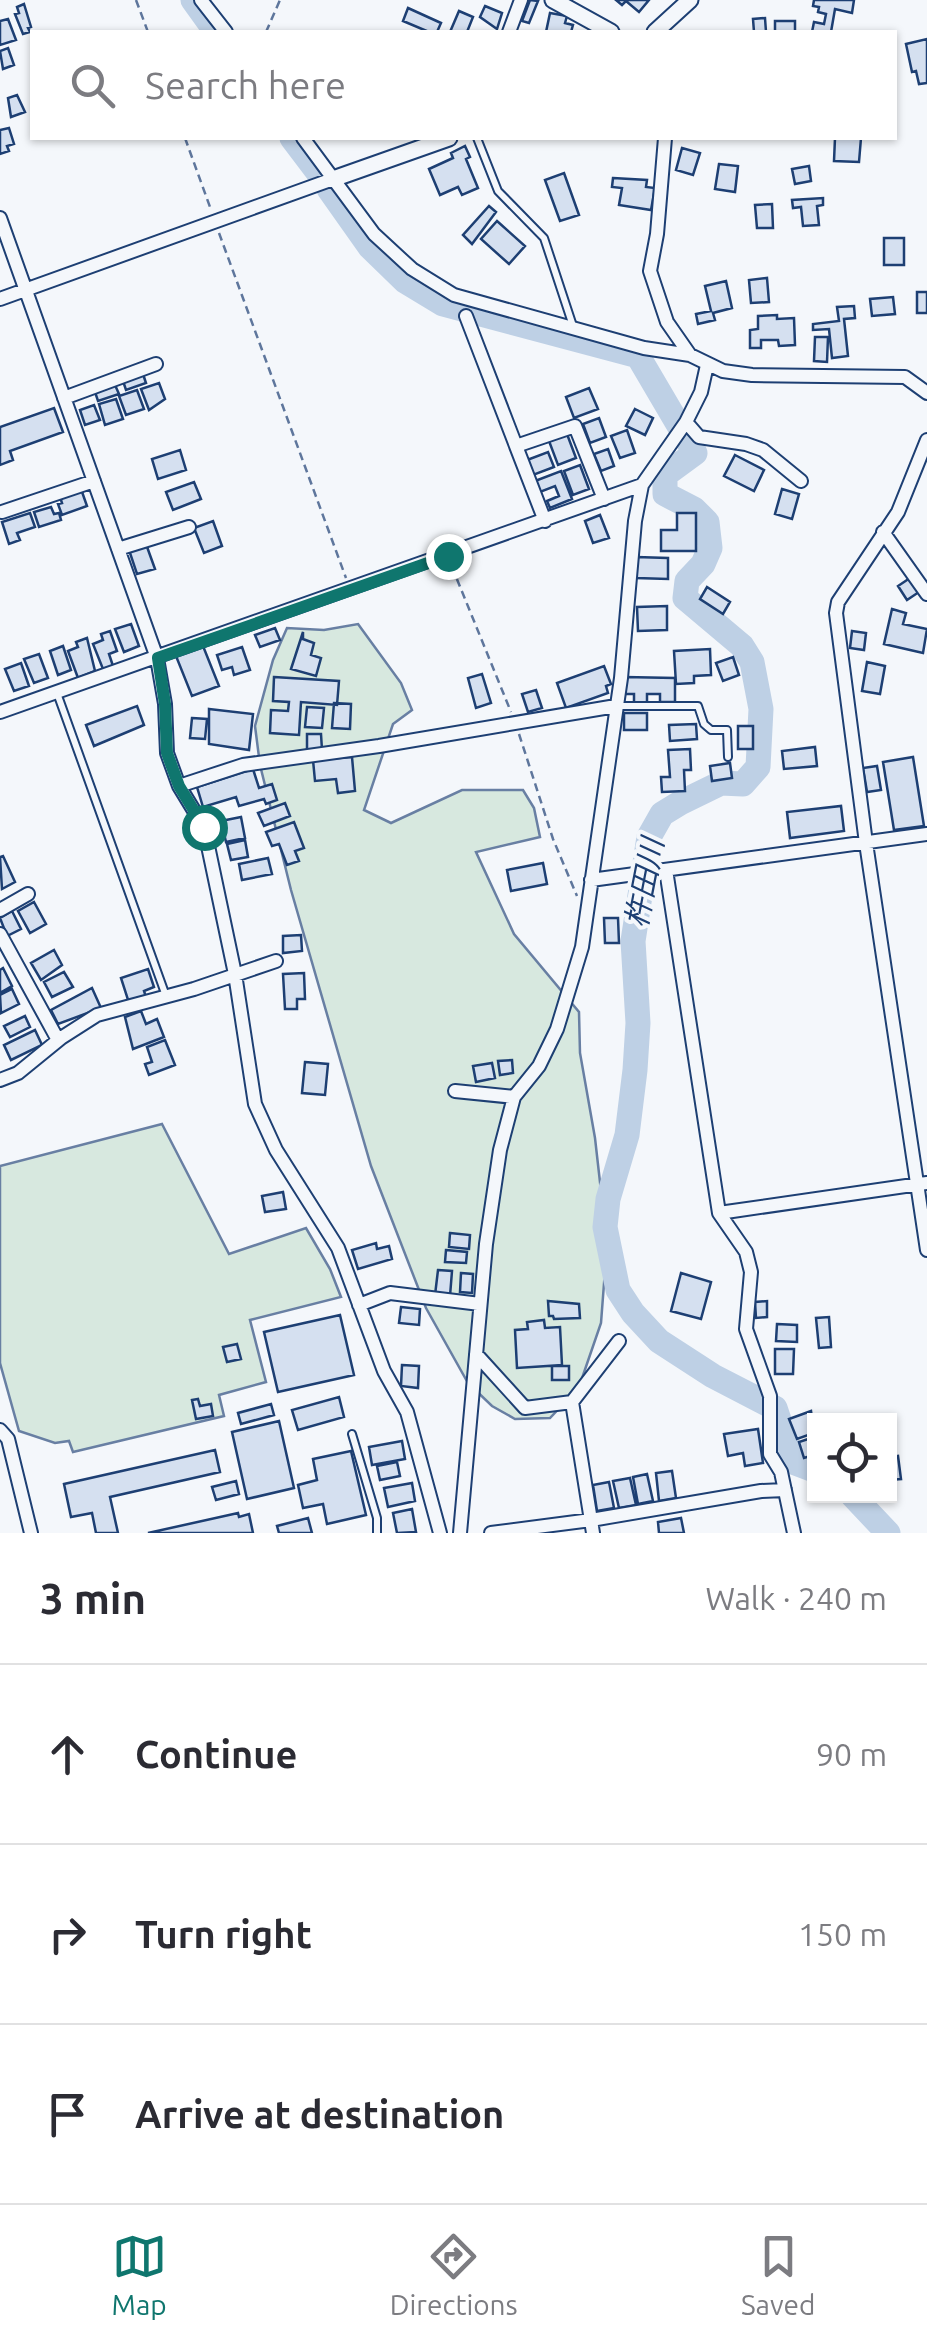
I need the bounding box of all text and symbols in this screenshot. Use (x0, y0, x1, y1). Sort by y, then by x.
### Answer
search box (30, 30, 897, 140)
icon: search (65, 58, 120, 113)
text: Search here (145, 64, 346, 106)
route end (426, 534, 472, 580)
route start (182, 805, 228, 851)
water label: 杵田川 (619, 833, 670, 930)
map controls (807, 1413, 897, 1503)
button: locate (807, 1413, 897, 1503)
text: 3 min (40, 1575, 146, 1622)
text: Walk · 240 m (705, 1580, 887, 1616)
icon: ahead (40, 1727, 95, 1782)
text: Continue (135, 1733, 297, 1775)
text: 90 m (816, 1736, 887, 1772)
icon: right (40, 1907, 95, 1962)
text: Turn right (135, 1913, 312, 1955)
text: 150 m (798, 1916, 887, 1952)
icon: arrive (40, 2087, 95, 2142)
text: Arrive at destination (135, 2093, 504, 2135)
tab: Map (112, 2229, 167, 2320)
tab: Directions (390, 2229, 518, 2320)
tab: Saved (741, 2229, 815, 2320)

